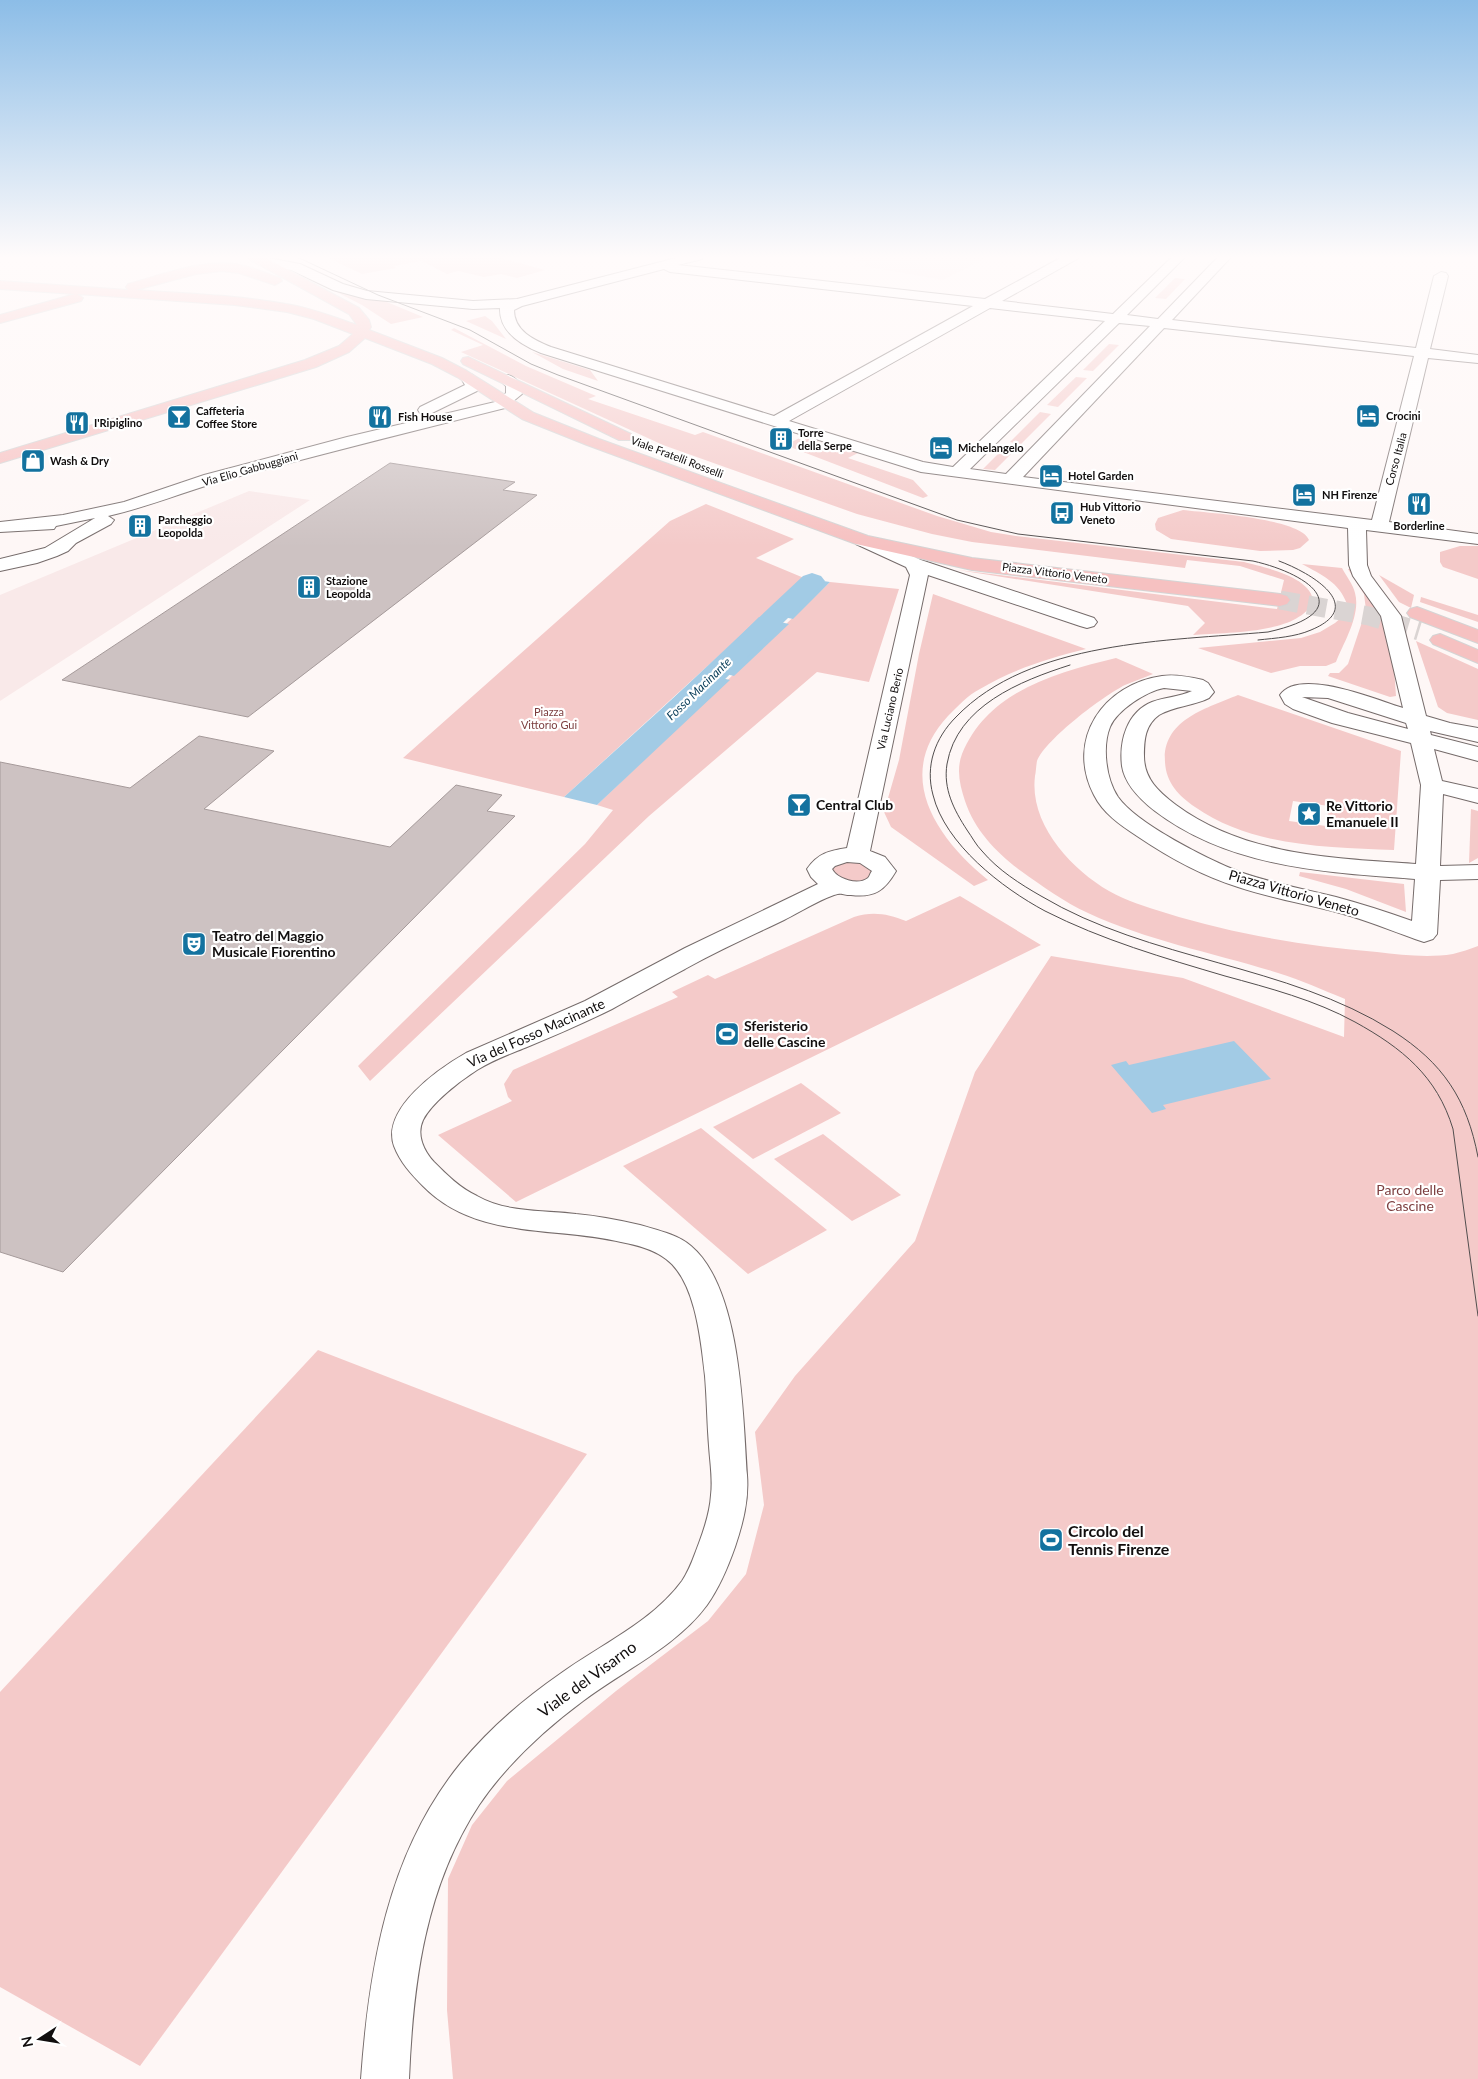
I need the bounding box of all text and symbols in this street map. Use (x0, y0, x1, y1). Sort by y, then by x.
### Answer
hotel icon: Crocini (1355, 403, 1381, 429)
bar icon: Caffeteria Coffee Store (166, 404, 192, 430)
place label: Caffeteria Coffee Store (196, 404, 257, 430)
restaurant icon: Fish House (367, 404, 393, 430)
place label: Crocini (1386, 409, 1421, 422)
restaurant icon: I'Ripiglino (64, 410, 90, 436)
place label: Fish House (398, 410, 452, 423)
place label: I'Ripiglino (94, 416, 142, 429)
building icon: Torre della Serpe (768, 426, 794, 452)
place label: Torre della Serpe (798, 426, 852, 452)
street label: Corso Italia (1382, 431, 1409, 487)
street label: Viale Fratelli Rosselli (629, 433, 726, 480)
hotel icon: Michelangelo (928, 435, 954, 461)
place label: Michelangelo (958, 441, 1024, 454)
shop icon: Wash & Dry (20, 448, 46, 474)
street label: Via Elio Gabbuggiani (200, 449, 300, 488)
place label: Wash & Dry (50, 454, 109, 467)
hotel icon: Hotel Garden (1038, 463, 1064, 489)
place label: Hotel Garden (1068, 469, 1134, 482)
hotel icon: NH Firenze (1291, 482, 1317, 508)
place label: NH Firenze (1322, 488, 1378, 501)
restaurant icon: Borderline (1406, 491, 1432, 517)
bus stop icon: Hub Vittorio Veneto (1049, 500, 1075, 526)
place label: Hub Vittorio Veneto (1079, 500, 1141, 526)
building icon: Parcheggio Leopolda (127, 513, 153, 539)
place label: Parcheggio Leopolda (158, 513, 212, 539)
place label: Borderline (1393, 519, 1445, 532)
street label: Piazza Vittorio Veneto (1002, 560, 1109, 585)
building icon: Stazione Leopolda (296, 574, 322, 600)
place label: Stazione Leopolda (326, 574, 371, 600)
water label: Fosso Macinante (663, 654, 734, 723)
street label: Via Luciano Berio (874, 666, 905, 751)
park label: Piazza Vittorio Gui (521, 705, 577, 731)
bar icon: Central Club (786, 792, 812, 818)
place label: Central Club (816, 796, 893, 813)
place label: Re Vittorio Emanuele II (1326, 797, 1399, 830)
place icon: Re Vittorio Emanuele II (1296, 801, 1322, 827)
street label: Piazza Vittorio Veneto (1227, 866, 1361, 919)
place label: Teatro del Maggio Musicale Fiorentino (212, 927, 336, 960)
theatre icon: Teatro del Maggio Musicale Fiorentino (181, 931, 207, 957)
street label: Via del Fosso Macinante (464, 994, 607, 1071)
place label: Sferisterio delle Cascine (744, 1017, 826, 1050)
sports icon: Sferisterio delle Cascine (714, 1021, 740, 1047)
park label: Parco delle Cascine (1376, 1181, 1444, 1214)
place label: Circolo del Tennis Firenze (1068, 1521, 1170, 1558)
sports icon: Circolo del Tennis Firenze (1038, 1527, 1064, 1553)
street label: Viale del Visarno (534, 1637, 640, 1721)
north arrow (15, 2014, 65, 2064)
text: N (17, 2035, 36, 2049)

